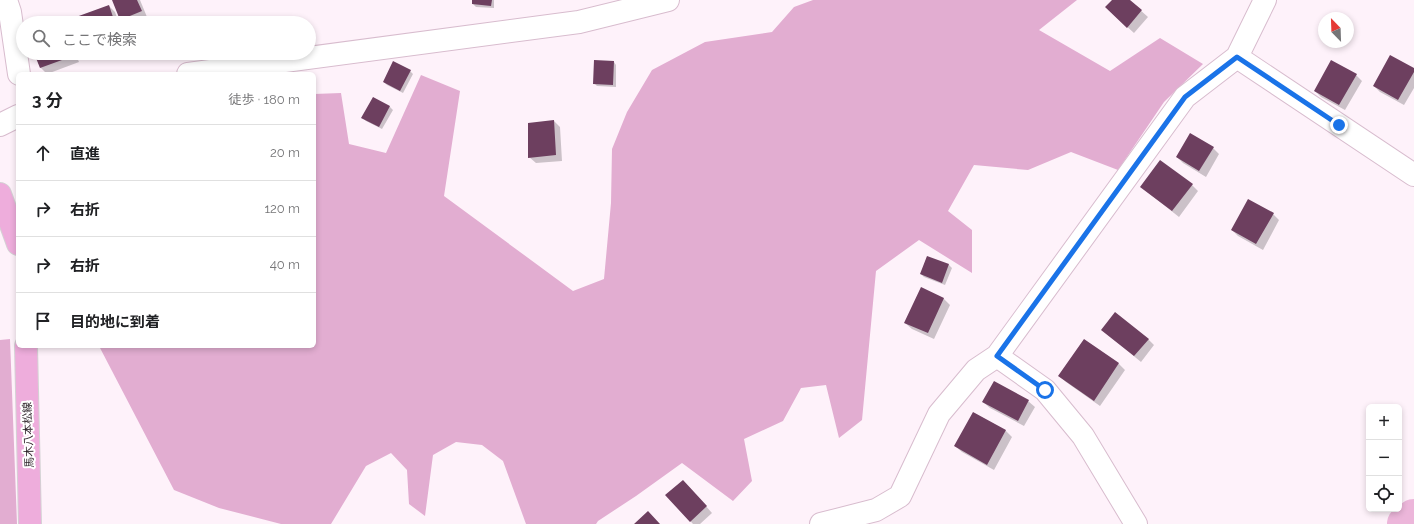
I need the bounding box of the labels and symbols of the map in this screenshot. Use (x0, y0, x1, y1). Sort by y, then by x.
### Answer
north arrow (1318, 12, 1354, 48)
route end (1330, 116, 1348, 134)
route start (1036, 381, 1054, 399)
street label: 馬木八本松線 (21, 402, 36, 468)

